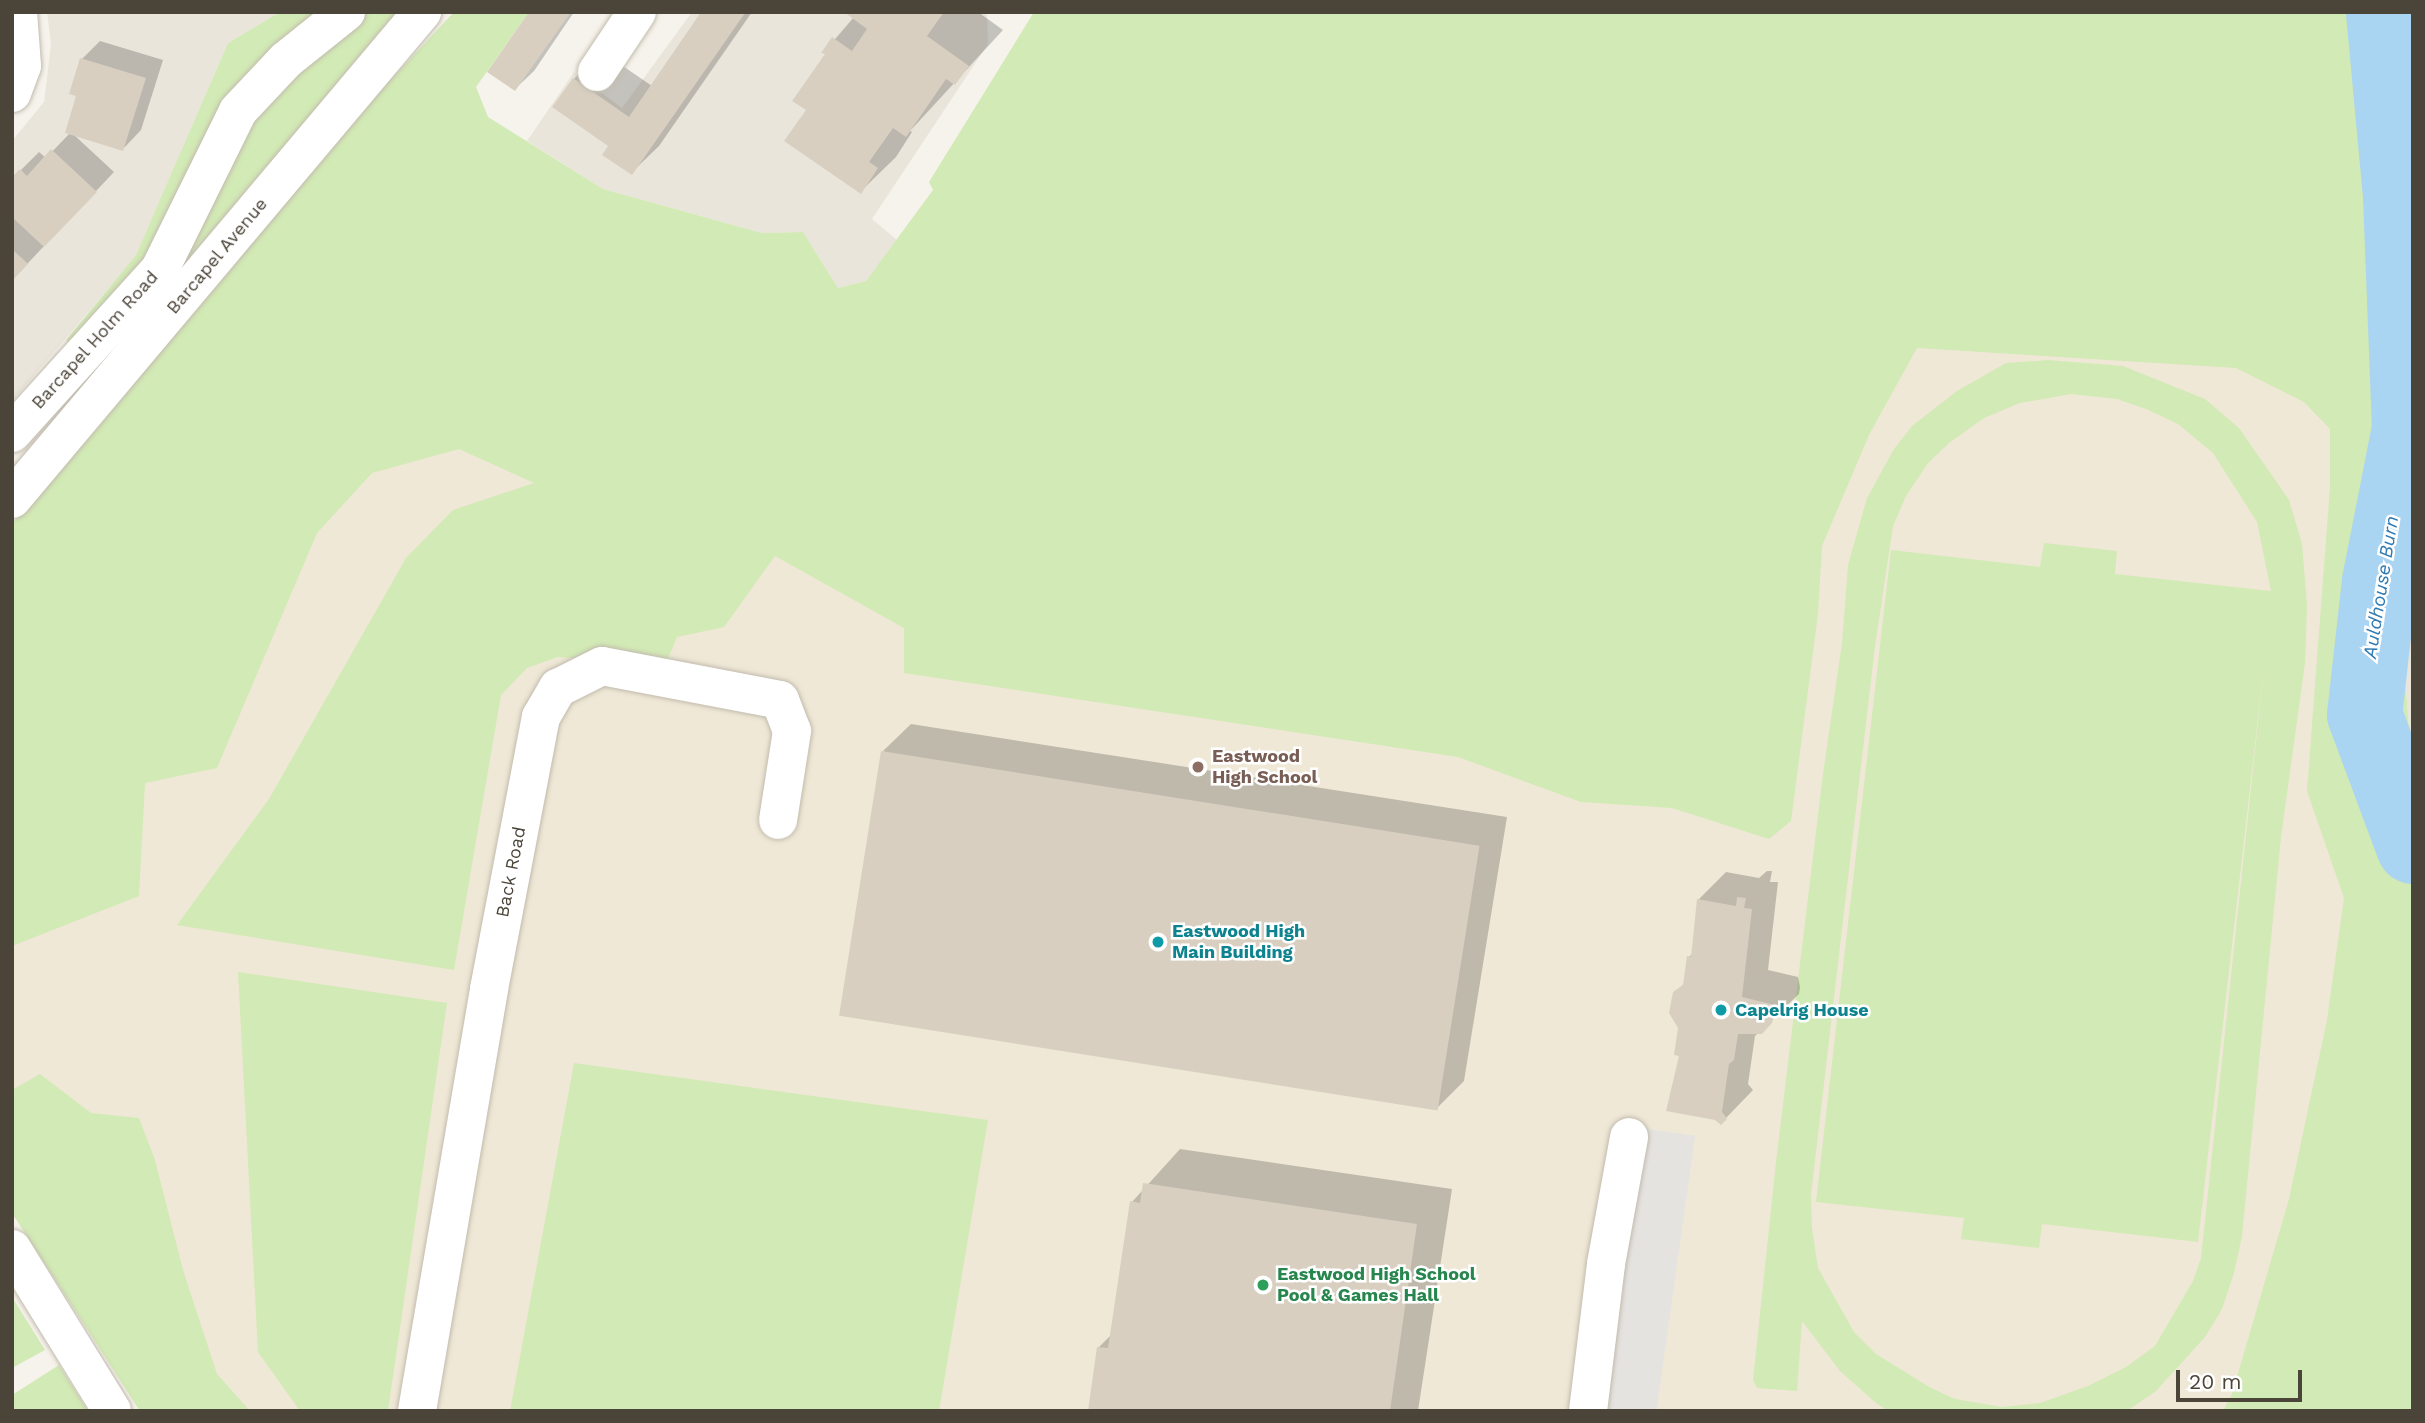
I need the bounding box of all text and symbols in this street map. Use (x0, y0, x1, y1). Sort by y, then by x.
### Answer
street label: Barcapel Avenue (162, 193, 272, 319)
street label: Barcapel Holm Road (27, 266, 163, 414)
water label: Auldhouse Burn (2358, 514, 2404, 660)
place label: Eastwood High School (1212, 746, 1317, 788)
marker: Eastwood High School (1190, 759, 1206, 775)
street label: Back Road (492, 825, 530, 919)
place label: Eastwood High Main Building (1172, 921, 1305, 964)
marker: Eastwood High Main Building (1150, 934, 1166, 950)
place label: Capelrig House (1735, 999, 1869, 1021)
marker: Capelrig House (1713, 1002, 1729, 1018)
place label: Eastwood High School Pool & Games Hall (1277, 1264, 1476, 1306)
marker: Eastwood High School Pool & Games Hall (1255, 1277, 1271, 1293)
scale bar (2180, 1356, 2306, 1400)
text: 20 m (2189, 1369, 2241, 1394)

